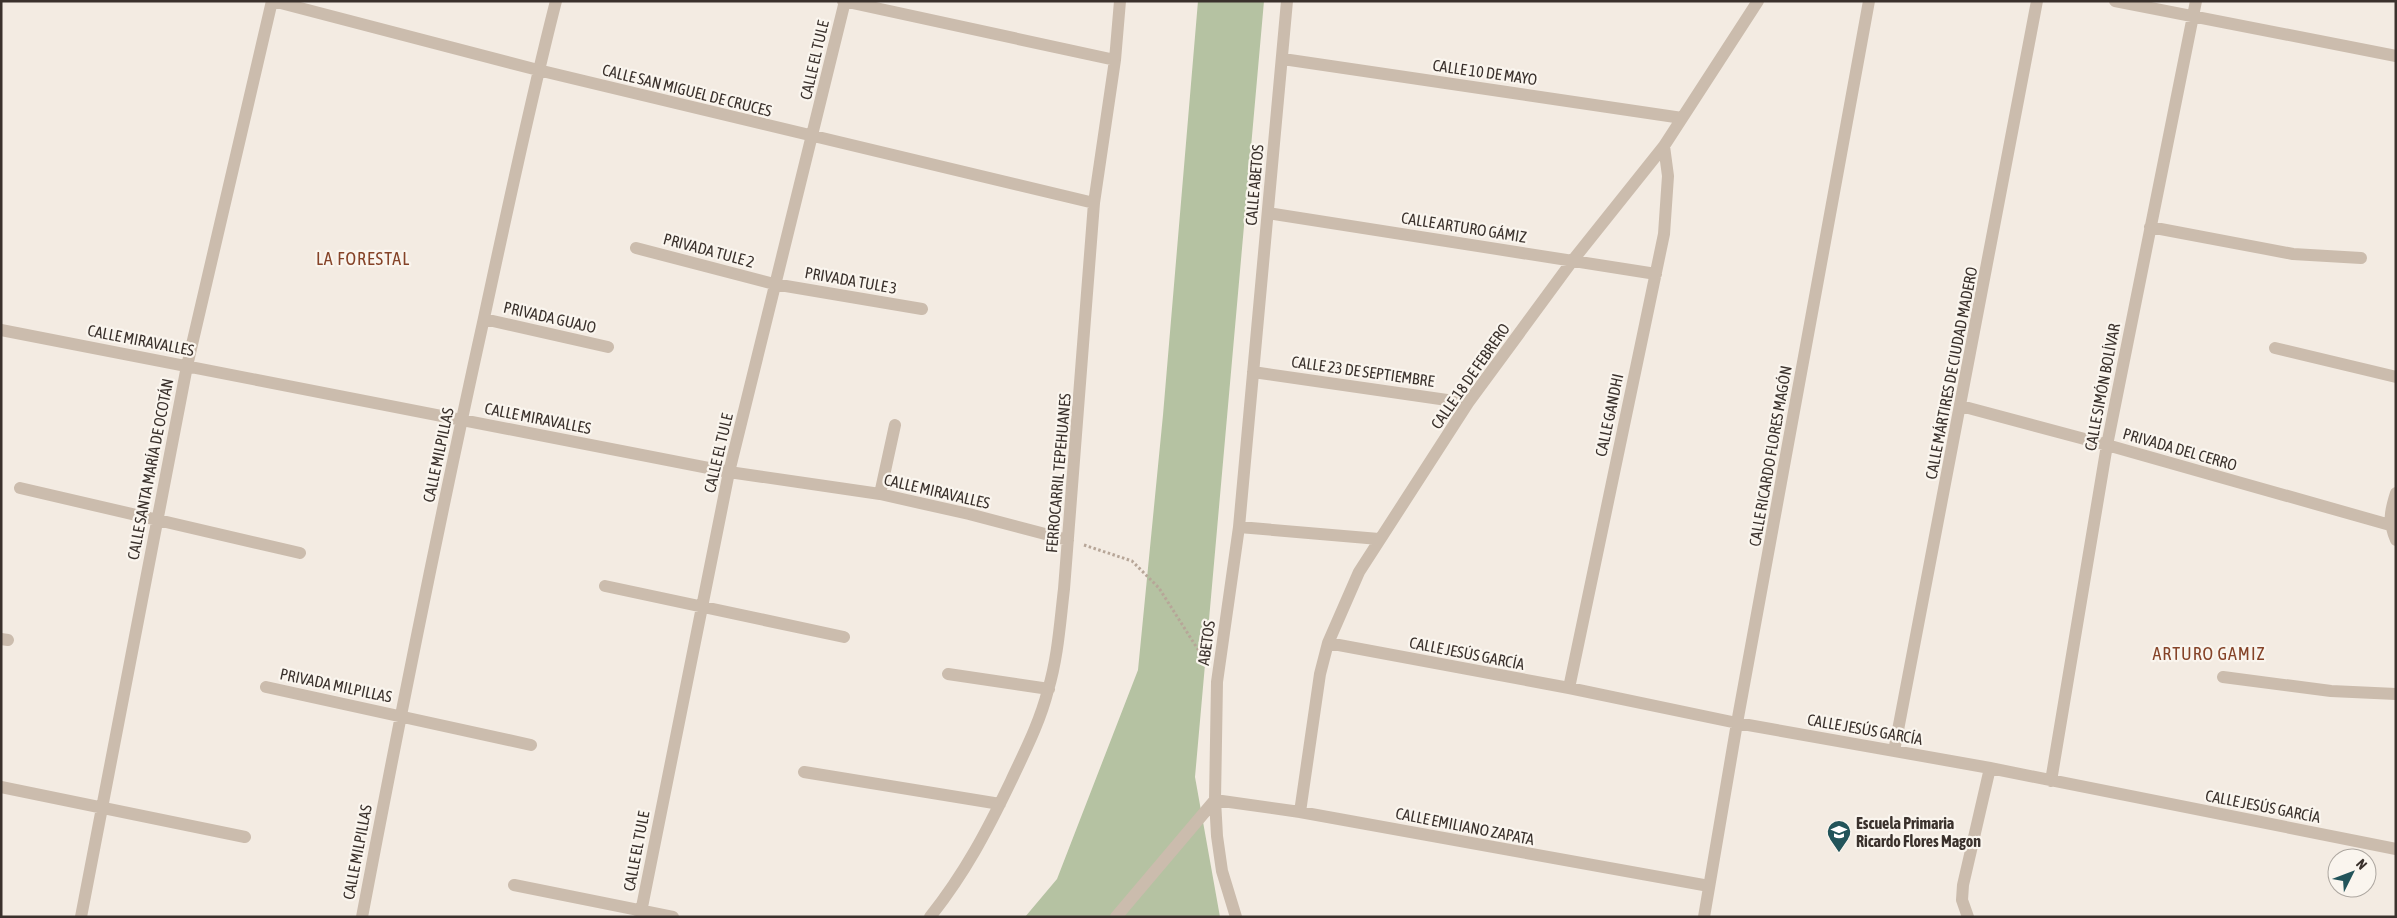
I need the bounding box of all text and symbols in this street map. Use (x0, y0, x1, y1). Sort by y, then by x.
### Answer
street label: CALLE EL TULE (796, 18, 832, 102)
street label: CALLE 10 DE MAYO (1432, 56, 1538, 88)
street label: CALLE SAN MIGUEL DE CRUCES (600, 60, 774, 120)
street label: CALLE ABETOS (1241, 143, 1267, 226)
street label: CALLE ARTURO GÁMIZ (1400, 208, 1528, 246)
street label: PRIVADA TULE 2 (662, 229, 756, 271)
district label: LA FORESTAL (316, 248, 410, 269)
street label: PRIVADA TULE 3 (803, 263, 899, 297)
street label: CALLE MÁRTIRES DE CIUDAD MADERO (1922, 265, 1980, 481)
street label: PRIVADA GUAJO (502, 298, 598, 336)
street label: CALLE 18 DE FEBRERO (1427, 320, 1513, 432)
street label: CALLE MIRAVALLES (86, 321, 196, 359)
street label: CALLE SIMÓN BOLÍVAR (2081, 322, 2123, 452)
street label: CALLE 23 DE SEPTIEMBRE (1290, 352, 1436, 390)
street label: CALLE RICARDO FLORES MAGÓN (1745, 364, 1795, 548)
street label: CALLE GANDHI (1591, 372, 1627, 458)
street label: CALLE SANTA MARÍA DE OCOTÁN (124, 377, 176, 561)
street label: FERROCARRIL TEPEHUANES (1042, 392, 1074, 553)
street label: CALLE MIRAVALLES (483, 399, 593, 437)
street label: CALLE MILPILLAS (419, 406, 457, 504)
street label: CALLE EL TULE (700, 411, 736, 495)
street label: PRIVADA DEL CERRO (2121, 424, 2239, 474)
street label: CALLE MIRAVALLES (882, 470, 992, 512)
street label: ABETOS (1194, 619, 1218, 667)
street label: CALLE JESÚS GARCÍA (1408, 633, 1526, 673)
district label: ARTURO GAMIZ (2152, 643, 2266, 664)
street label: PRIVADA MILPILLAS (278, 664, 394, 706)
street label: CALLE JESÚS GARCÍA (1806, 710, 1924, 748)
street label: CALLE JESÚS GARCÍA (2204, 786, 2322, 826)
street label: CALLE MILPILLAS (339, 803, 375, 901)
street label: CALLE EMILIANO ZAPATA (1394, 804, 1536, 848)
street label: CALLE EL TULE (619, 809, 653, 893)
place label: Escuela Primaria Ricardo Flores Magon (1856, 814, 1981, 850)
school or university icon: Escuela Primaria Ricardo Flores Magon (1826, 819, 1852, 853)
north arrow (2327, 848, 2377, 898)
text: N (2353, 856, 2370, 873)

